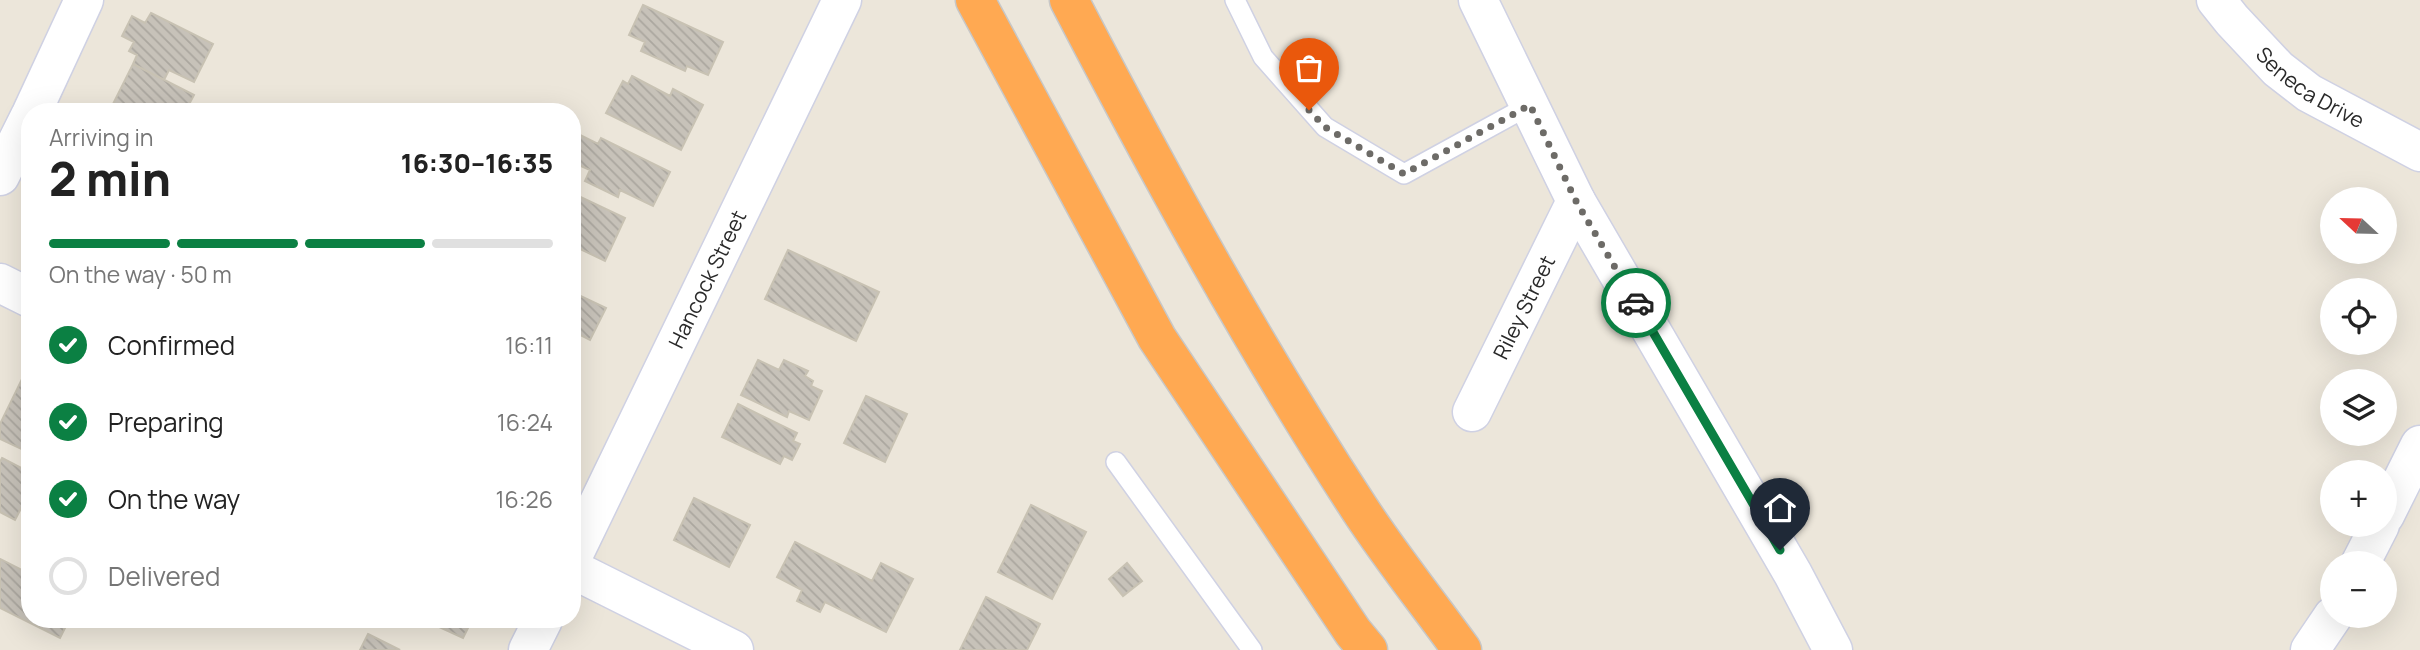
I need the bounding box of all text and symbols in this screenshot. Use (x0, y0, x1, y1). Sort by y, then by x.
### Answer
pin (1279, 38, 1339, 110)
street label: Seneca Drive (2250, 41, 2369, 134)
icon: bag (1290, 49, 1328, 87)
text: Arriving in (49, 121, 154, 153)
text: 16:30–16:35 (401, 145, 553, 181)
text: 2 min (49, 147, 171, 210)
north arrow (2320, 187, 2398, 264)
map controls (2320, 187, 2397, 628)
street label: Hancock Street (662, 205, 752, 353)
street label: Riley Street (1486, 251, 1561, 364)
text: On the way · 50 m (49, 258, 232, 290)
courier (1601, 268, 1671, 338)
button: locate (2320, 278, 2397, 355)
icon: car (1617, 284, 1655, 322)
icon: check (49, 326, 87, 364)
text: Confirmed (108, 327, 235, 363)
text: 16:11 (505, 329, 553, 361)
button: layers (2320, 369, 2397, 446)
icon: check (49, 403, 87, 441)
text: Preparing (108, 404, 224, 440)
text: 16:24 (497, 406, 553, 438)
button: + (2320, 460, 2397, 537)
pin (1750, 478, 1810, 550)
icon: check (49, 480, 87, 518)
text: On the way (108, 481, 240, 517)
text: 16:26 (496, 483, 553, 515)
icon: home (1761, 489, 1799, 527)
button: − (2320, 551, 2397, 628)
text: Delivered (108, 558, 220, 594)

